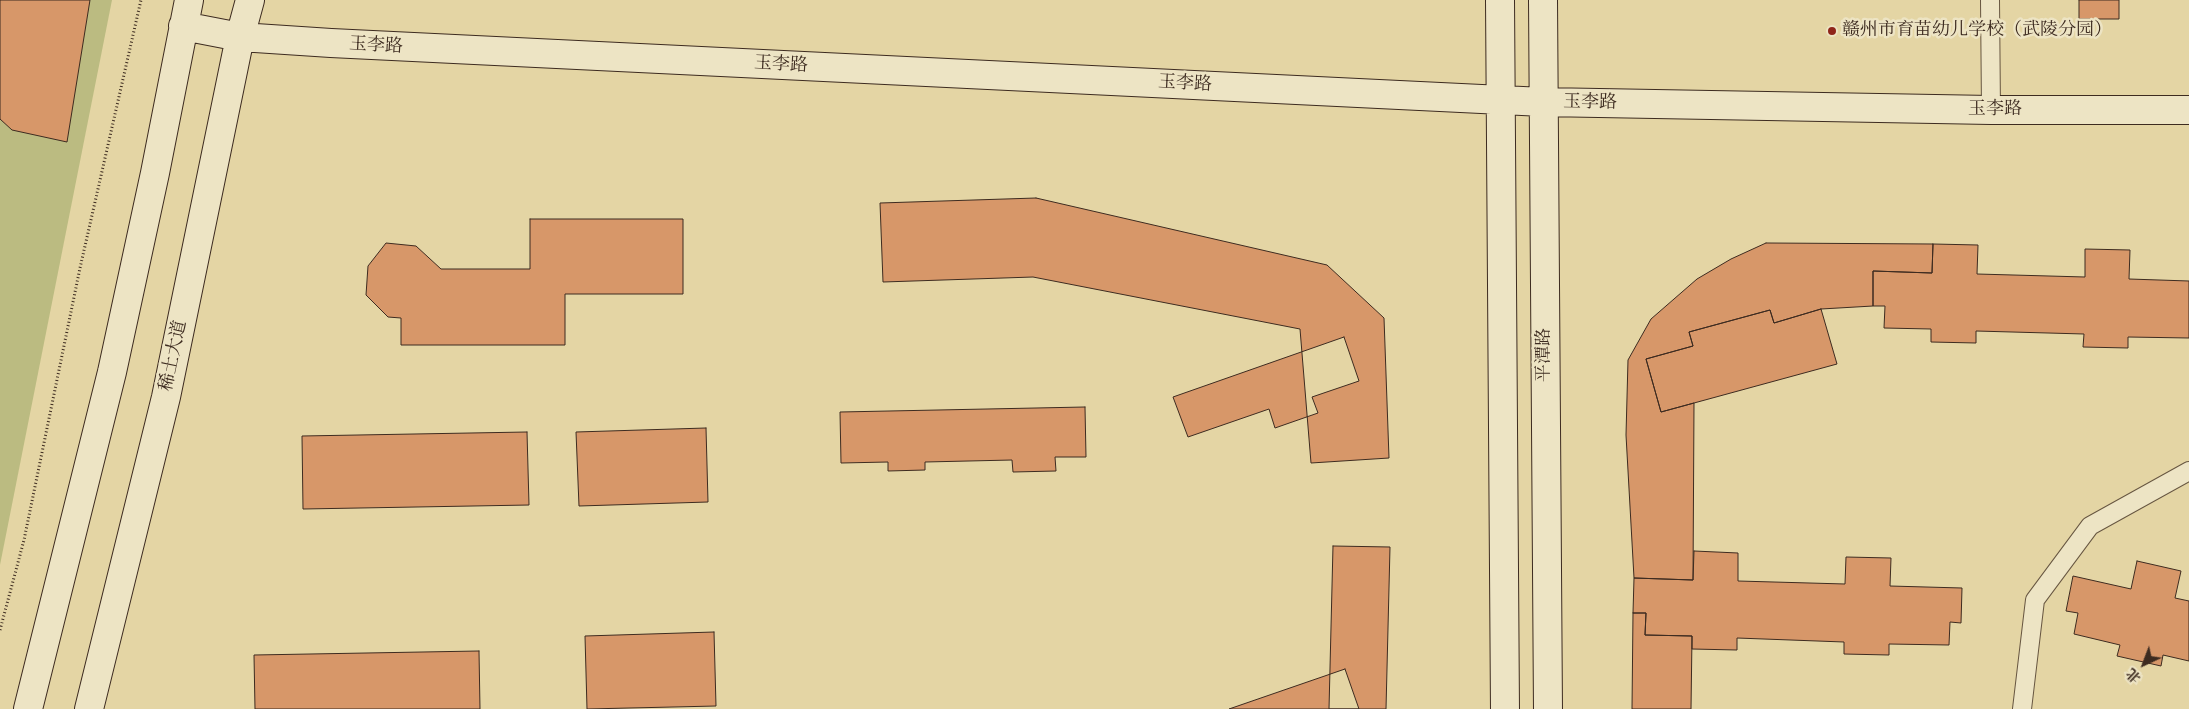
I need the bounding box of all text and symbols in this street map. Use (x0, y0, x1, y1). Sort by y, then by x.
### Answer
place label: 赣州市育苗幼儿学校（武陵分园） (1842, 20, 2112, 42)
marker: 赣州市育苗幼儿学校（武陵分园） (1826, 25, 1838, 37)
street label: 玉李路 (348, 34, 404, 58)
street label: 玉李路 (753, 53, 809, 77)
street label: 玉李路 (1157, 72, 1213, 96)
street label: 玉李路 (1563, 92, 1617, 114)
street label: 玉李路 (1968, 99, 2022, 121)
street label: 稀土大道 (156, 319, 192, 393)
street label: 平潭路 (1534, 328, 1556, 382)
north arrow (2119, 639, 2169, 689)
text: 北 (2122, 664, 2145, 687)

